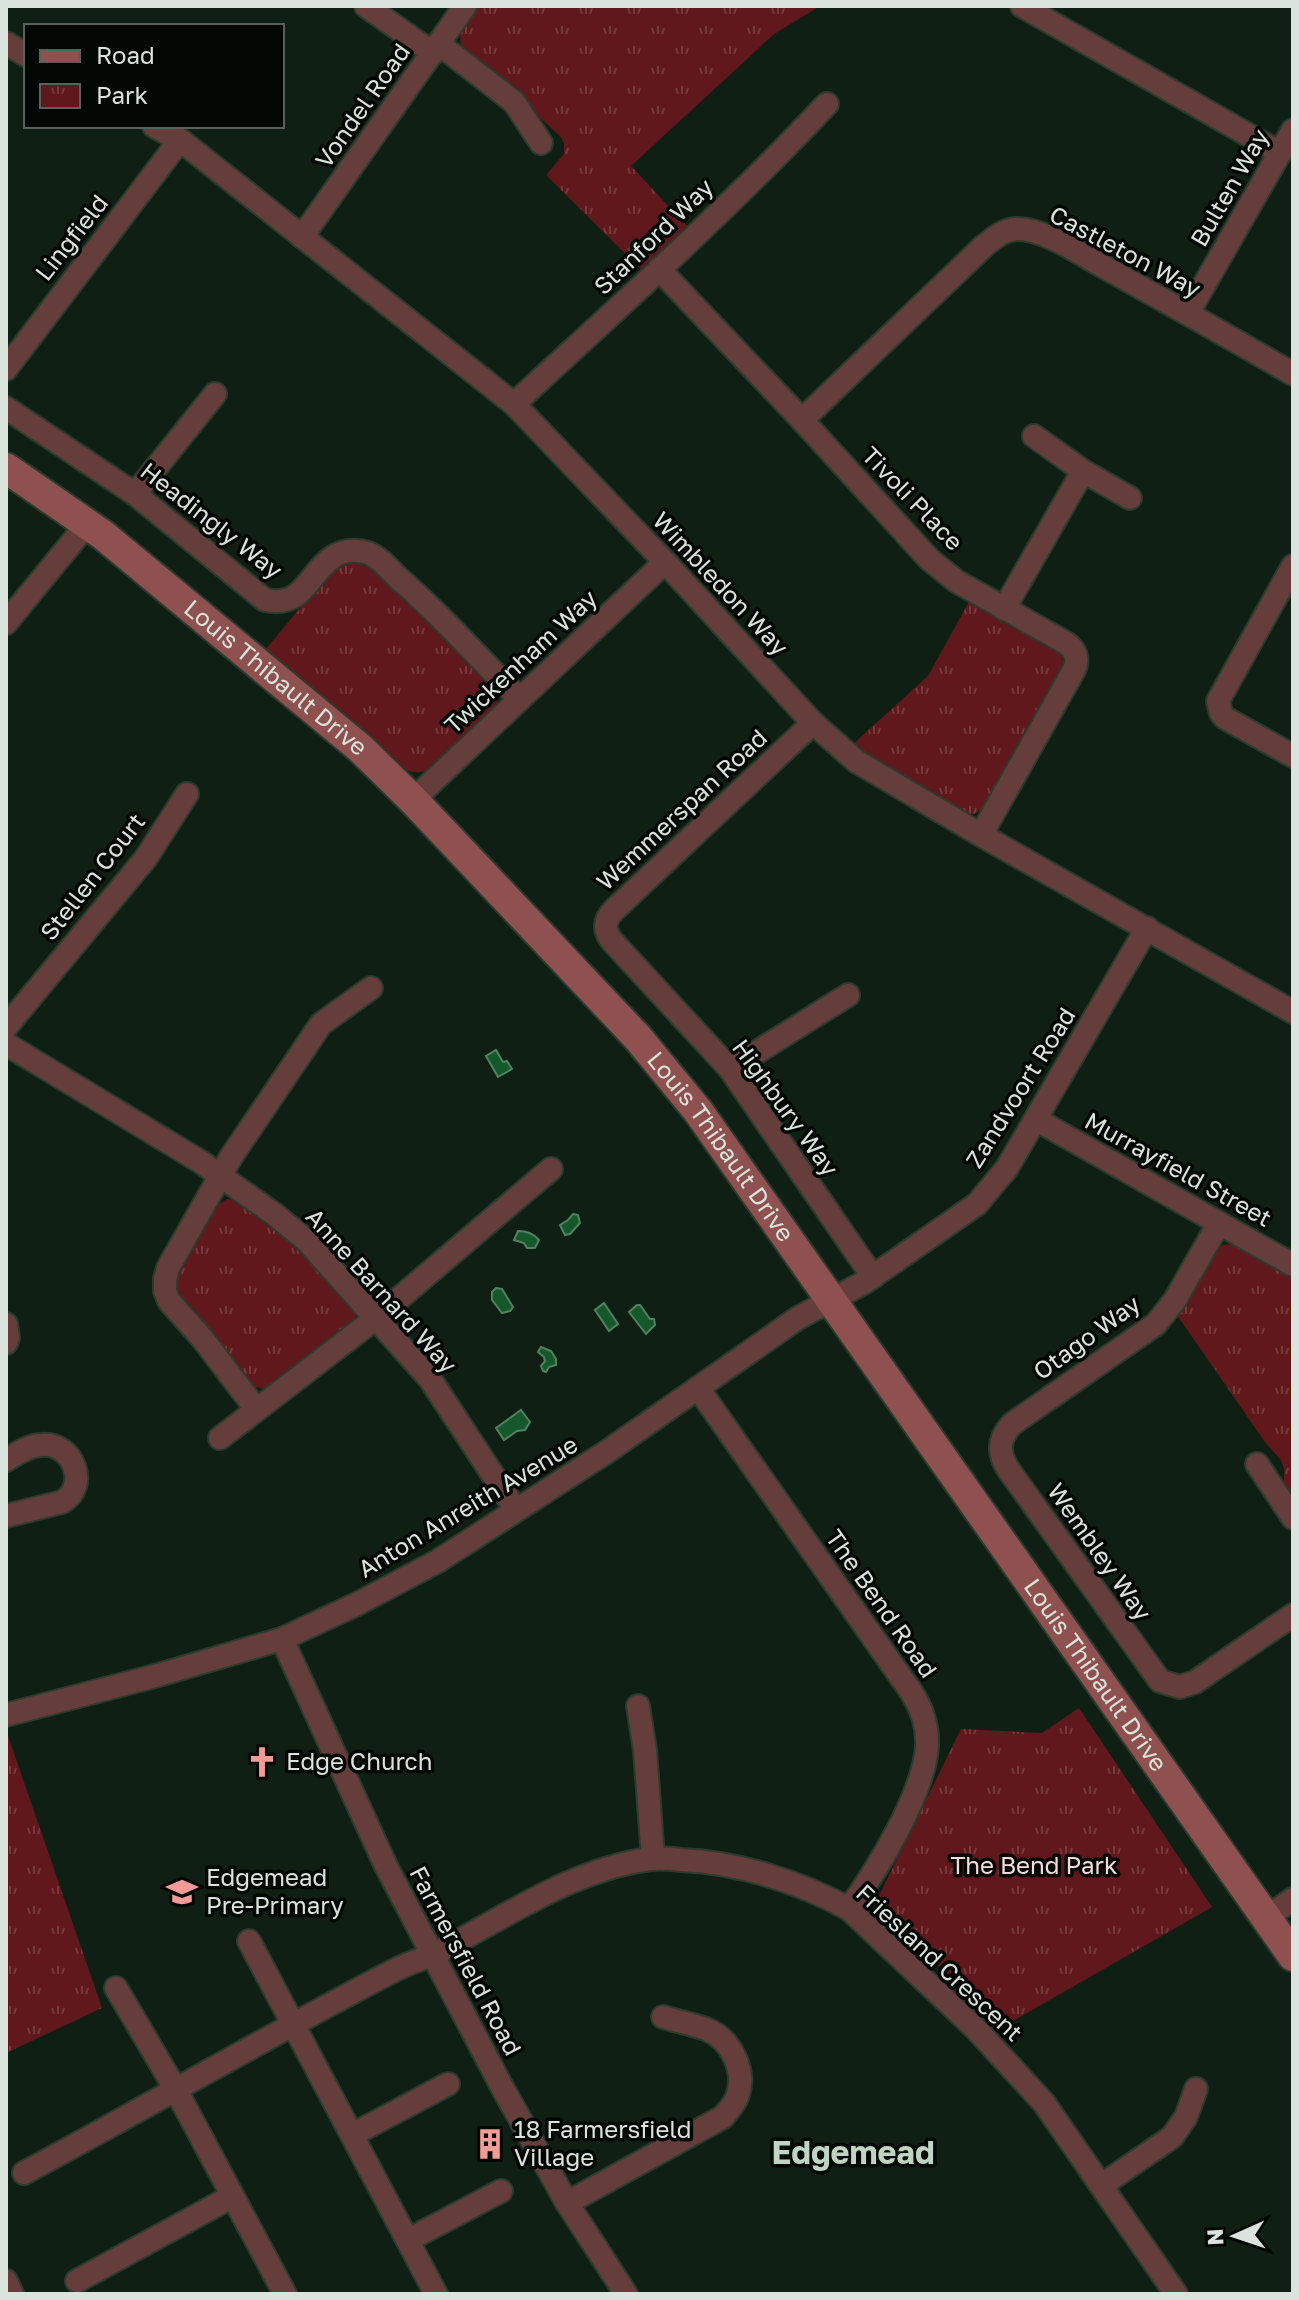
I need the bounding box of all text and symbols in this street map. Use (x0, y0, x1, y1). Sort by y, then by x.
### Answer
legend (24, 24, 284, 128)
street label: Vondel Road (308, 37, 415, 173)
text: Road (96, 40, 155, 69)
text: Park (96, 80, 148, 109)
street label: Bulten Way (1183, 123, 1274, 251)
street label: Stanford Way (587, 172, 718, 300)
street label: Lingfield (28, 188, 113, 286)
street label: Castleton Way (1045, 199, 1206, 303)
street label: Tivoli Place (857, 440, 970, 556)
street label: Headingly Way (135, 456, 288, 584)
street label: Wimbledon Way (647, 505, 795, 661)
street label: Twickenham Way (438, 583, 602, 739)
street label: Louis Thibault Drive (179, 593, 374, 761)
street label: Wemmerspan Road (590, 722, 772, 895)
street label: Stellen Court (33, 807, 150, 945)
street label: Zandvoort Road (959, 1002, 1081, 1173)
street label: Highbury Way (727, 1033, 845, 1181)
street label: Louis Thibault Drive (642, 1045, 801, 1246)
street label: Murrayfield Street (1080, 1105, 1277, 1232)
street label: Anne Barnard Way (301, 1202, 464, 1378)
street label: Otago Way (1027, 1288, 1145, 1385)
street label: Anton Anreith Avenue (352, 1429, 582, 1583)
street label: Wembley Way (1042, 1477, 1158, 1625)
street label: The Bend Road (820, 1524, 944, 1683)
street label: Louis Thibault Drive (1019, 1572, 1174, 1776)
church icon: Edge Church (245, 1745, 279, 1779)
place label: Edge Church (286, 1746, 432, 1775)
park label: The Bend Park (950, 1850, 1118, 1879)
street label: Farmersfield Road (404, 1861, 528, 2060)
place label: Edgemead Pre-Primary (206, 1862, 344, 1919)
school or university icon: Edgemead Pre-Primary (165, 1875, 199, 1909)
street label: Friesland Crescent (851, 1877, 1029, 2046)
place label: 18 Farmersfield Village (514, 2114, 692, 2171)
building icon: 18 Farmersfield Village (473, 2127, 507, 2161)
district label: Edgemead (771, 2133, 935, 2171)
north arrow (1195, 2196, 1275, 2276)
text: N (1201, 2228, 1228, 2246)

